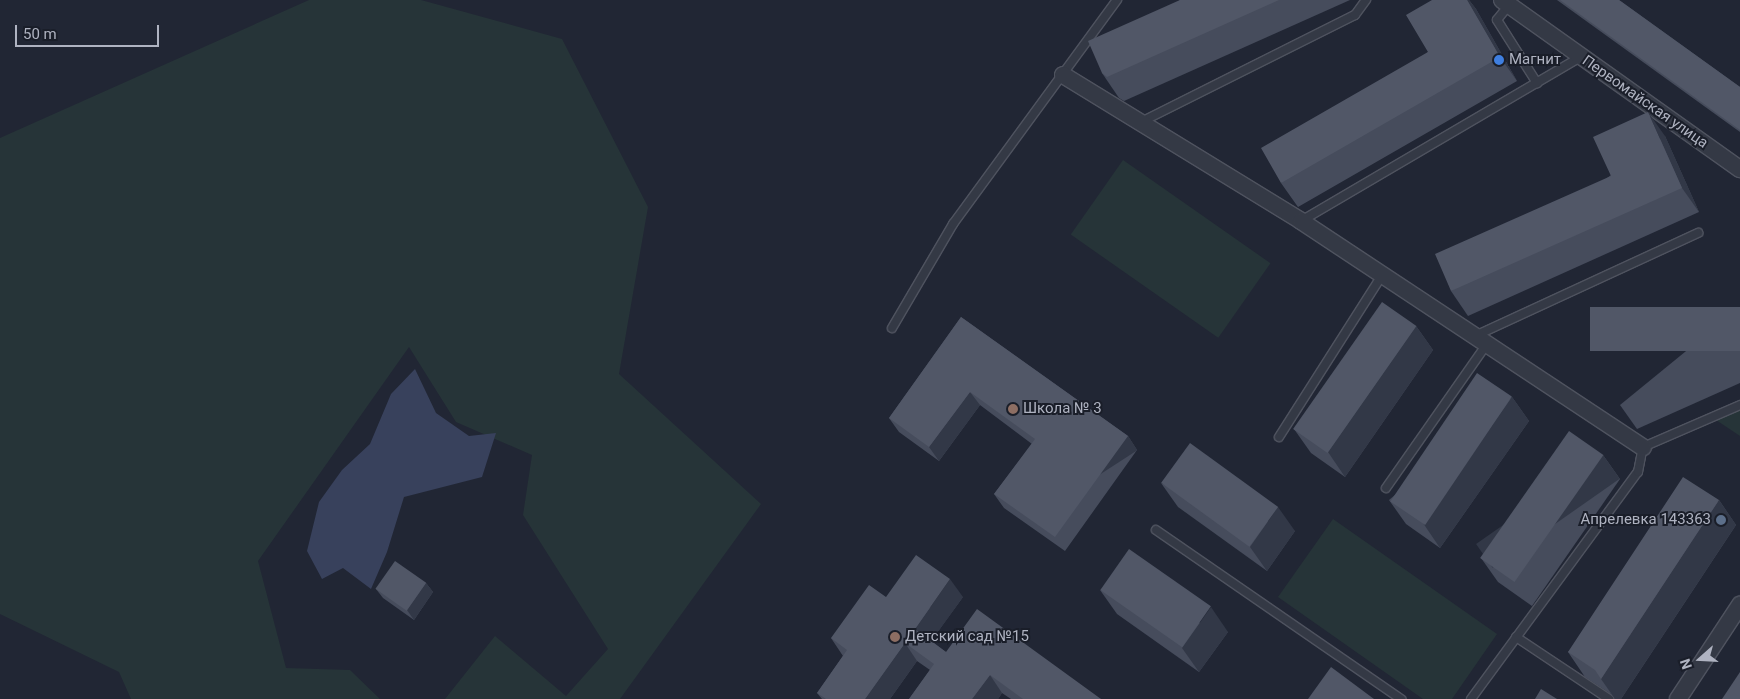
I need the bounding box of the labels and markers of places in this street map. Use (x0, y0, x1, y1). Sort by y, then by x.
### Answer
place label: Магнит (1509, 51, 1561, 69)
marker: Магнит (1493, 54, 1505, 66)
place label: Школа № 3 (1023, 400, 1102, 418)
marker: Школа № 3 (1007, 403, 1019, 415)
place label: Апрелевка 143363 (1580, 511, 1711, 529)
marker: Апрелевка 143363 (1715, 514, 1727, 526)
place label: Детский сад №15 (905, 628, 1029, 646)
marker: Детский сад №15 (889, 631, 901, 643)

